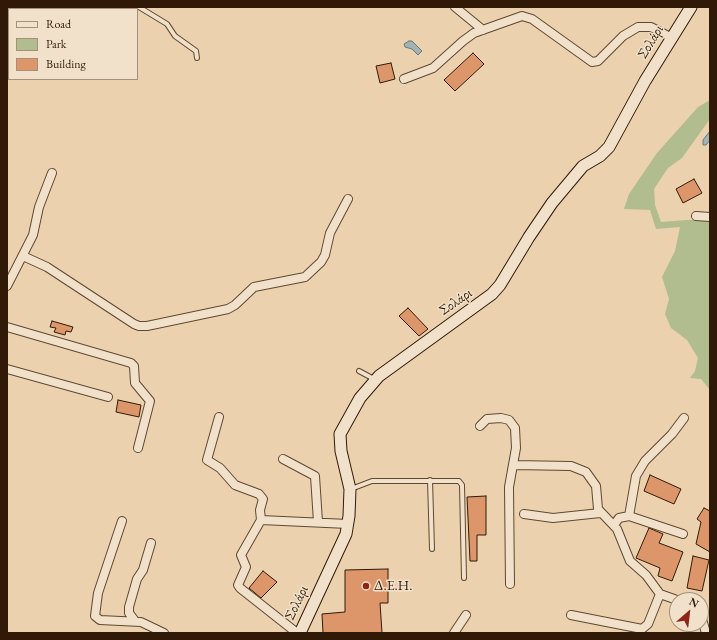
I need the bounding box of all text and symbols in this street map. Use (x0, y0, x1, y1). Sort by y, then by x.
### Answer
legend (8, 8, 138, 80)
text: Road (46, 16, 71, 32)
street label: Σολάρι (634, 22, 668, 62)
text: Park (46, 36, 66, 52)
text: Building (46, 56, 86, 72)
street label: Σολάρι (436, 285, 476, 319)
place label: Δ.Ε.Η. (374, 578, 412, 594)
marker: Δ.Ε.Η. (361, 581, 371, 591)
street label: Σολάρι (282, 583, 312, 623)
north arrow (669, 592, 709, 632)
text: N (687, 594, 701, 611)

